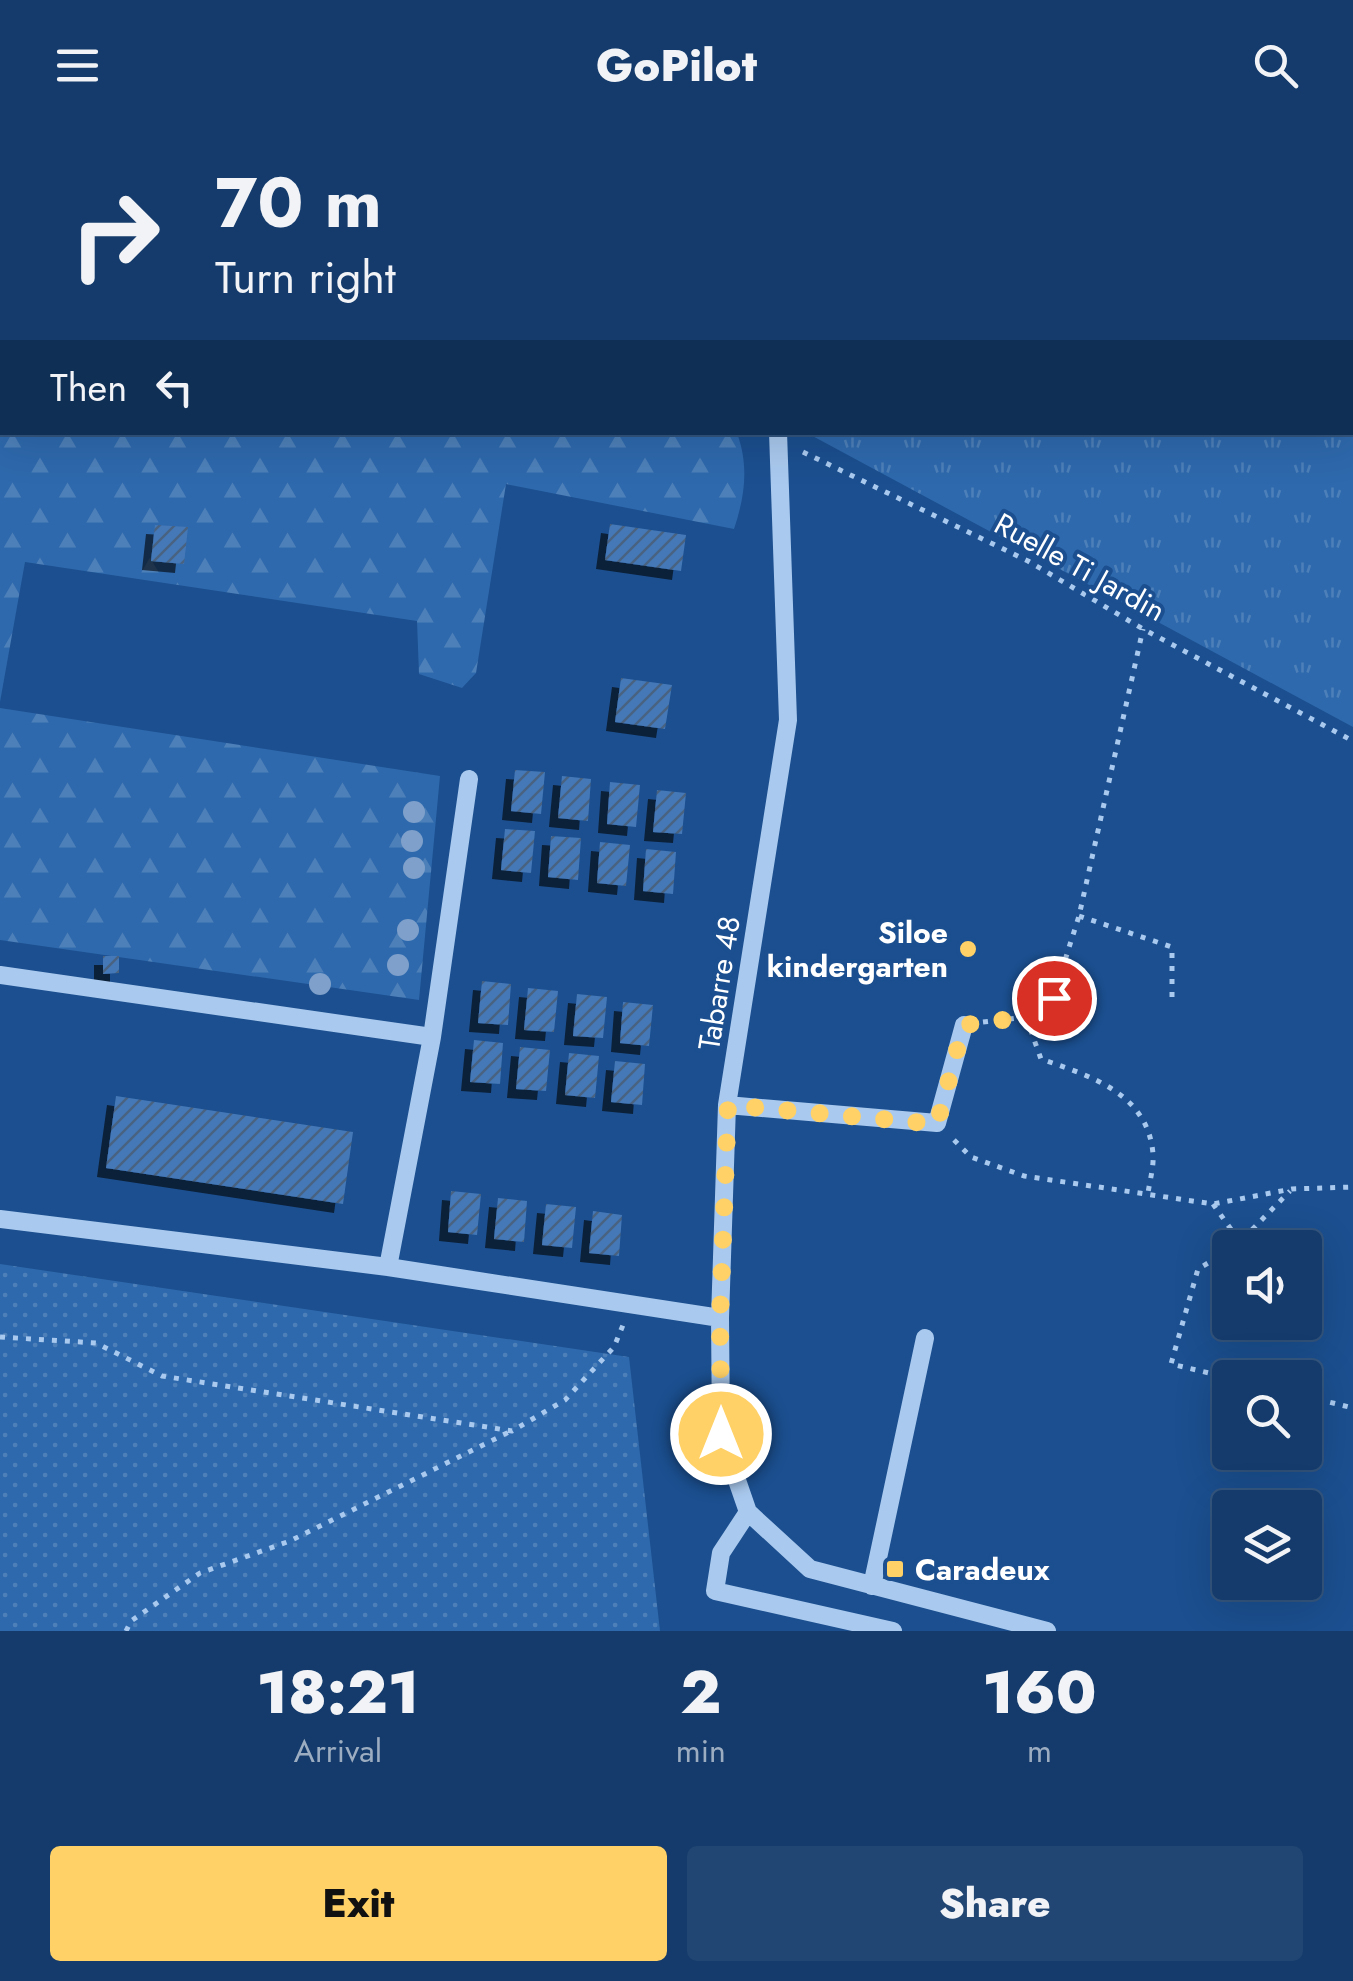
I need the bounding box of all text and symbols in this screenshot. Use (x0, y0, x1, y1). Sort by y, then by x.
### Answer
text: GoPilot (596, 33, 757, 98)
icon: menu (50, 38, 105, 93)
icon: search (1248, 38, 1303, 93)
text: 70 m (215, 152, 382, 253)
icon: right (50, 170, 180, 300)
text: Turn right (215, 245, 396, 310)
text: Then (50, 360, 127, 415)
icon: left (147, 360, 202, 415)
street label: Ruelle Ti Jardin (987, 502, 1173, 632)
place label: Siloe kindergarten (767, 911, 948, 988)
street label: Tabarre 48 (687, 913, 751, 1053)
marker: Siloe kindergarten (957, 938, 979, 960)
pin (1012, 956, 1097, 1041)
icon: arrive (1027, 971, 1082, 1026)
map controls (1212, 1230, 1322, 1600)
button: sound (1212, 1230, 1322, 1340)
button: search (1212, 1360, 1322, 1470)
position arrow (669, 1382, 773, 1486)
button: layers (1212, 1490, 1322, 1600)
place label: Caradeux (915, 1548, 1050, 1591)
marker: Caradeux (884, 1558, 906, 1580)
text: 18:21 (256, 1649, 419, 1736)
text: 2 (680, 1649, 721, 1736)
text: 160 (982, 1649, 1097, 1736)
text: Arrival (294, 1728, 382, 1774)
text: min (676, 1728, 726, 1774)
text: m (1027, 1728, 1052, 1774)
button: Exit (50, 1846, 667, 1961)
button: Share (687, 1846, 1303, 1961)

